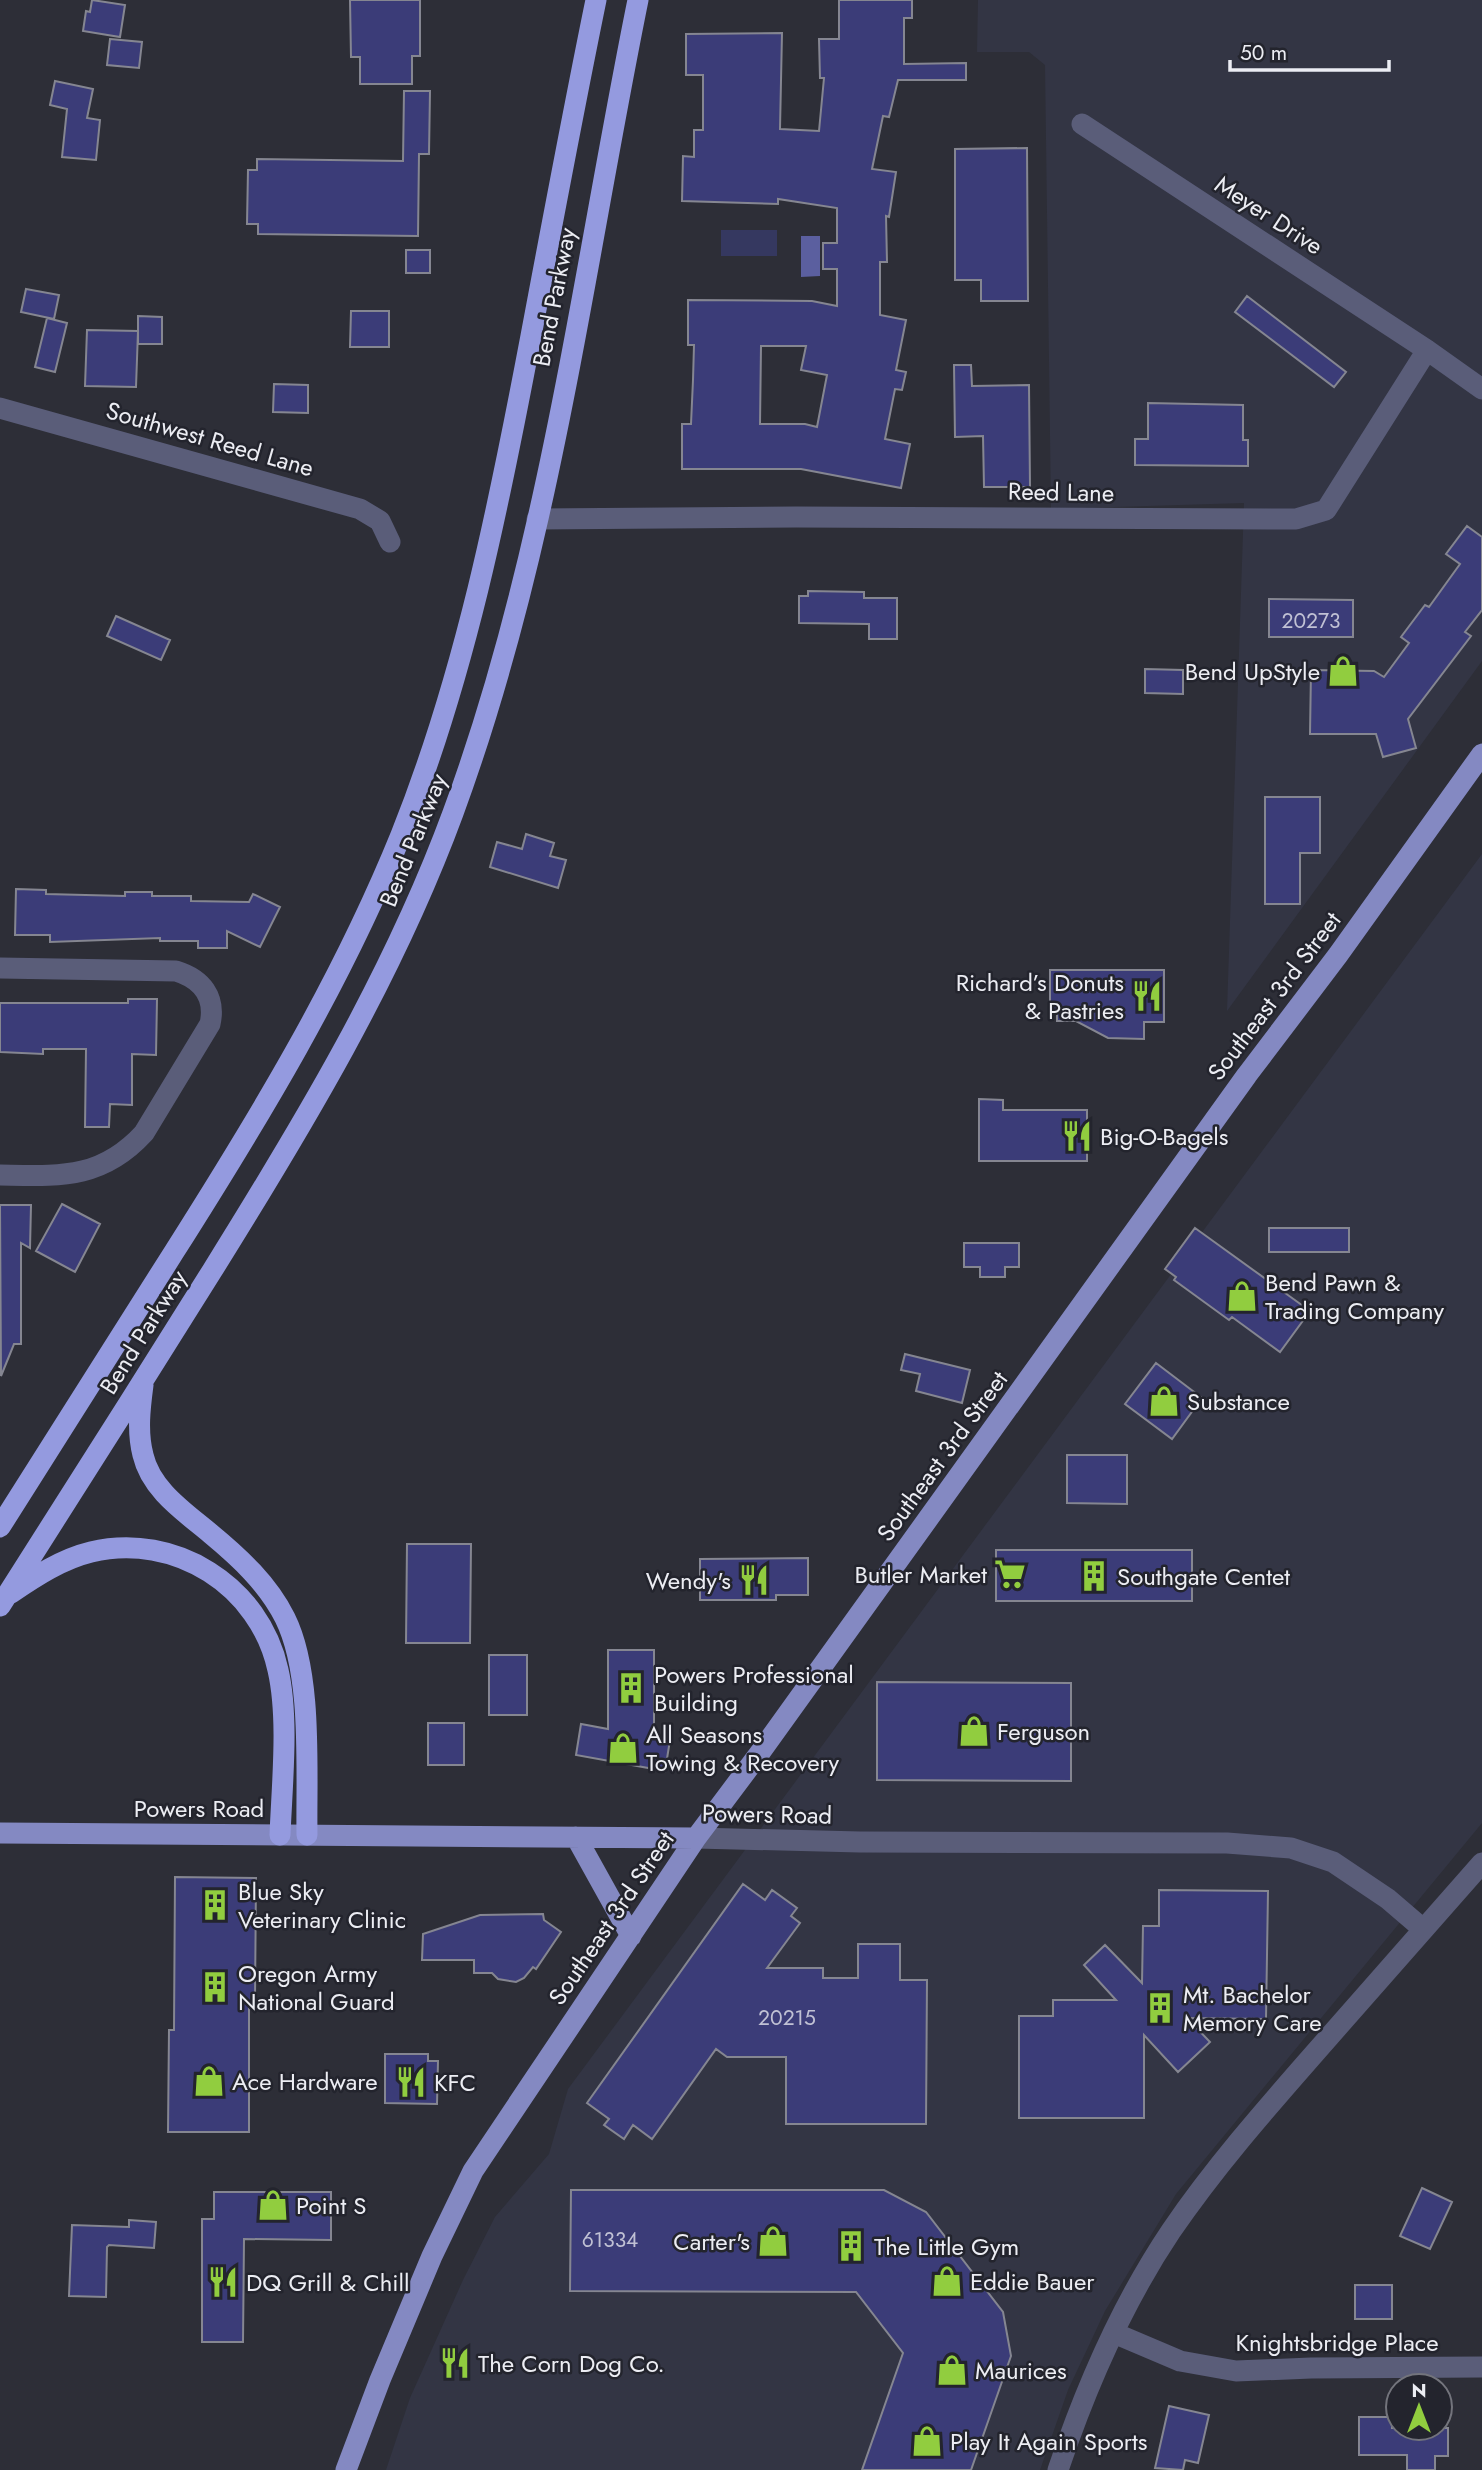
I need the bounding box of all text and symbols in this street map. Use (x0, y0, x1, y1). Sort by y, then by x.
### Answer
scale bar (1230, 28, 1389, 72)
text: 50 m (1240, 38, 1287, 68)
street label: Meyer Drive (1208, 167, 1330, 263)
street label: Bend Parkway (523, 224, 585, 369)
street label: Southwest Reed Lane (102, 393, 318, 485)
street label: Reed Lane (1008, 474, 1114, 510)
house number: 20273 (1282, 606, 1341, 636)
place label: Bend UpStyle (1185, 654, 1320, 689)
shop icon: Bend UpStyle (1326, 654, 1360, 688)
street label: Bend Parkway (370, 768, 456, 912)
street label: Southeast 3rd Street (1199, 904, 1349, 1088)
place label: Richard’s Donuts & Pastries (956, 965, 1124, 1028)
restaurant icon: Richard’s Donuts & Pastries (1130, 979, 1164, 1013)
restaurant icon: Big-O-Bagels (1060, 1119, 1094, 1153)
place label: Big-O-Bagels (1100, 1119, 1229, 1154)
street label: Bend Parkway (91, 1263, 195, 1401)
place label: Bend Pawn & Trading Company (1265, 1265, 1444, 1328)
shop icon: Bend Pawn & Trading Company (1225, 1279, 1259, 1313)
street label: Southeast 3rd Street (868, 1363, 1016, 1548)
shop icon: Substance (1147, 1384, 1181, 1418)
place label: Substance (1187, 1384, 1290, 1419)
place label: Butler Market (854, 1557, 987, 1592)
supermarket icon: Butler Market (993, 1557, 1027, 1591)
building icon: Southgate Centet (1077, 1559, 1111, 1593)
place label: Southgate Centet (1117, 1559, 1290, 1594)
place label: Wendy's (646, 1563, 731, 1598)
restaurant icon: Wendy's (737, 1563, 771, 1597)
place label: Powers Professional Building (654, 1657, 854, 1720)
building icon: Powers Professional Building (614, 1671, 648, 1705)
shop icon: Ferguson (957, 1714, 991, 1748)
place label: Ferguson (997, 1714, 1090, 1749)
place label: All Seasons Towing & Recovery (646, 1717, 839, 1780)
shop icon: All Seasons Towing & Recovery (606, 1731, 640, 1765)
street label: Powers Road (134, 1791, 264, 1826)
street label: Powers Road (702, 1795, 832, 1833)
street label: Southeast 3rd Street (540, 1824, 682, 2012)
place label: Blue Sky Veterinary Clinic (238, 1874, 406, 1937)
building icon: Blue Sky Veterinary Clinic (198, 1888, 232, 1922)
place label: Oregon Army National Guard (238, 1956, 395, 2019)
building icon: Oregon Army National Guard (198, 1970, 232, 2004)
place label: Mt. Bachelor Memory Care (1183, 1977, 1322, 2040)
building icon: Mt. Bachelor Memory Care (1143, 1991, 1177, 2025)
house number: 20215 (758, 2003, 816, 2033)
shop icon: Ace Hardware (192, 2064, 226, 2098)
place label: Ace Hardware (232, 2064, 378, 2099)
restaurant icon: KFC (394, 2065, 428, 2099)
place label: KFC (434, 2065, 476, 2100)
shop icon: Point S (256, 2188, 290, 2222)
place label: Point S (296, 2188, 367, 2223)
place label: Carter's (673, 2224, 750, 2259)
shop icon: Carter's (756, 2224, 790, 2258)
house number: 61334 (582, 2225, 638, 2255)
building icon: The Little Gym (834, 2229, 868, 2263)
place label: The Little Gym (874, 2229, 1019, 2264)
shop icon: Eddie Bauer (930, 2264, 964, 2298)
place label: Eddie Bauer (970, 2264, 1095, 2299)
restaurant icon: DQ Grill & Chill (206, 2265, 240, 2299)
place label: DQ Grill & Chill (246, 2265, 410, 2300)
street label: Knightsbridge Place (1235, 2325, 1439, 2360)
restaurant icon: The Corn Dog Co. (438, 2346, 472, 2380)
place label: The Corn Dog Co. (478, 2346, 665, 2381)
shop icon: Maurices (935, 2353, 969, 2387)
place label: Maurices (975, 2353, 1067, 2388)
north arrow (1384, 2372, 1454, 2442)
text: N (1411, 2377, 1427, 2404)
shop icon: Play It Again Sports (910, 2424, 944, 2458)
place label: Play It Again Sports (950, 2424, 1147, 2459)

